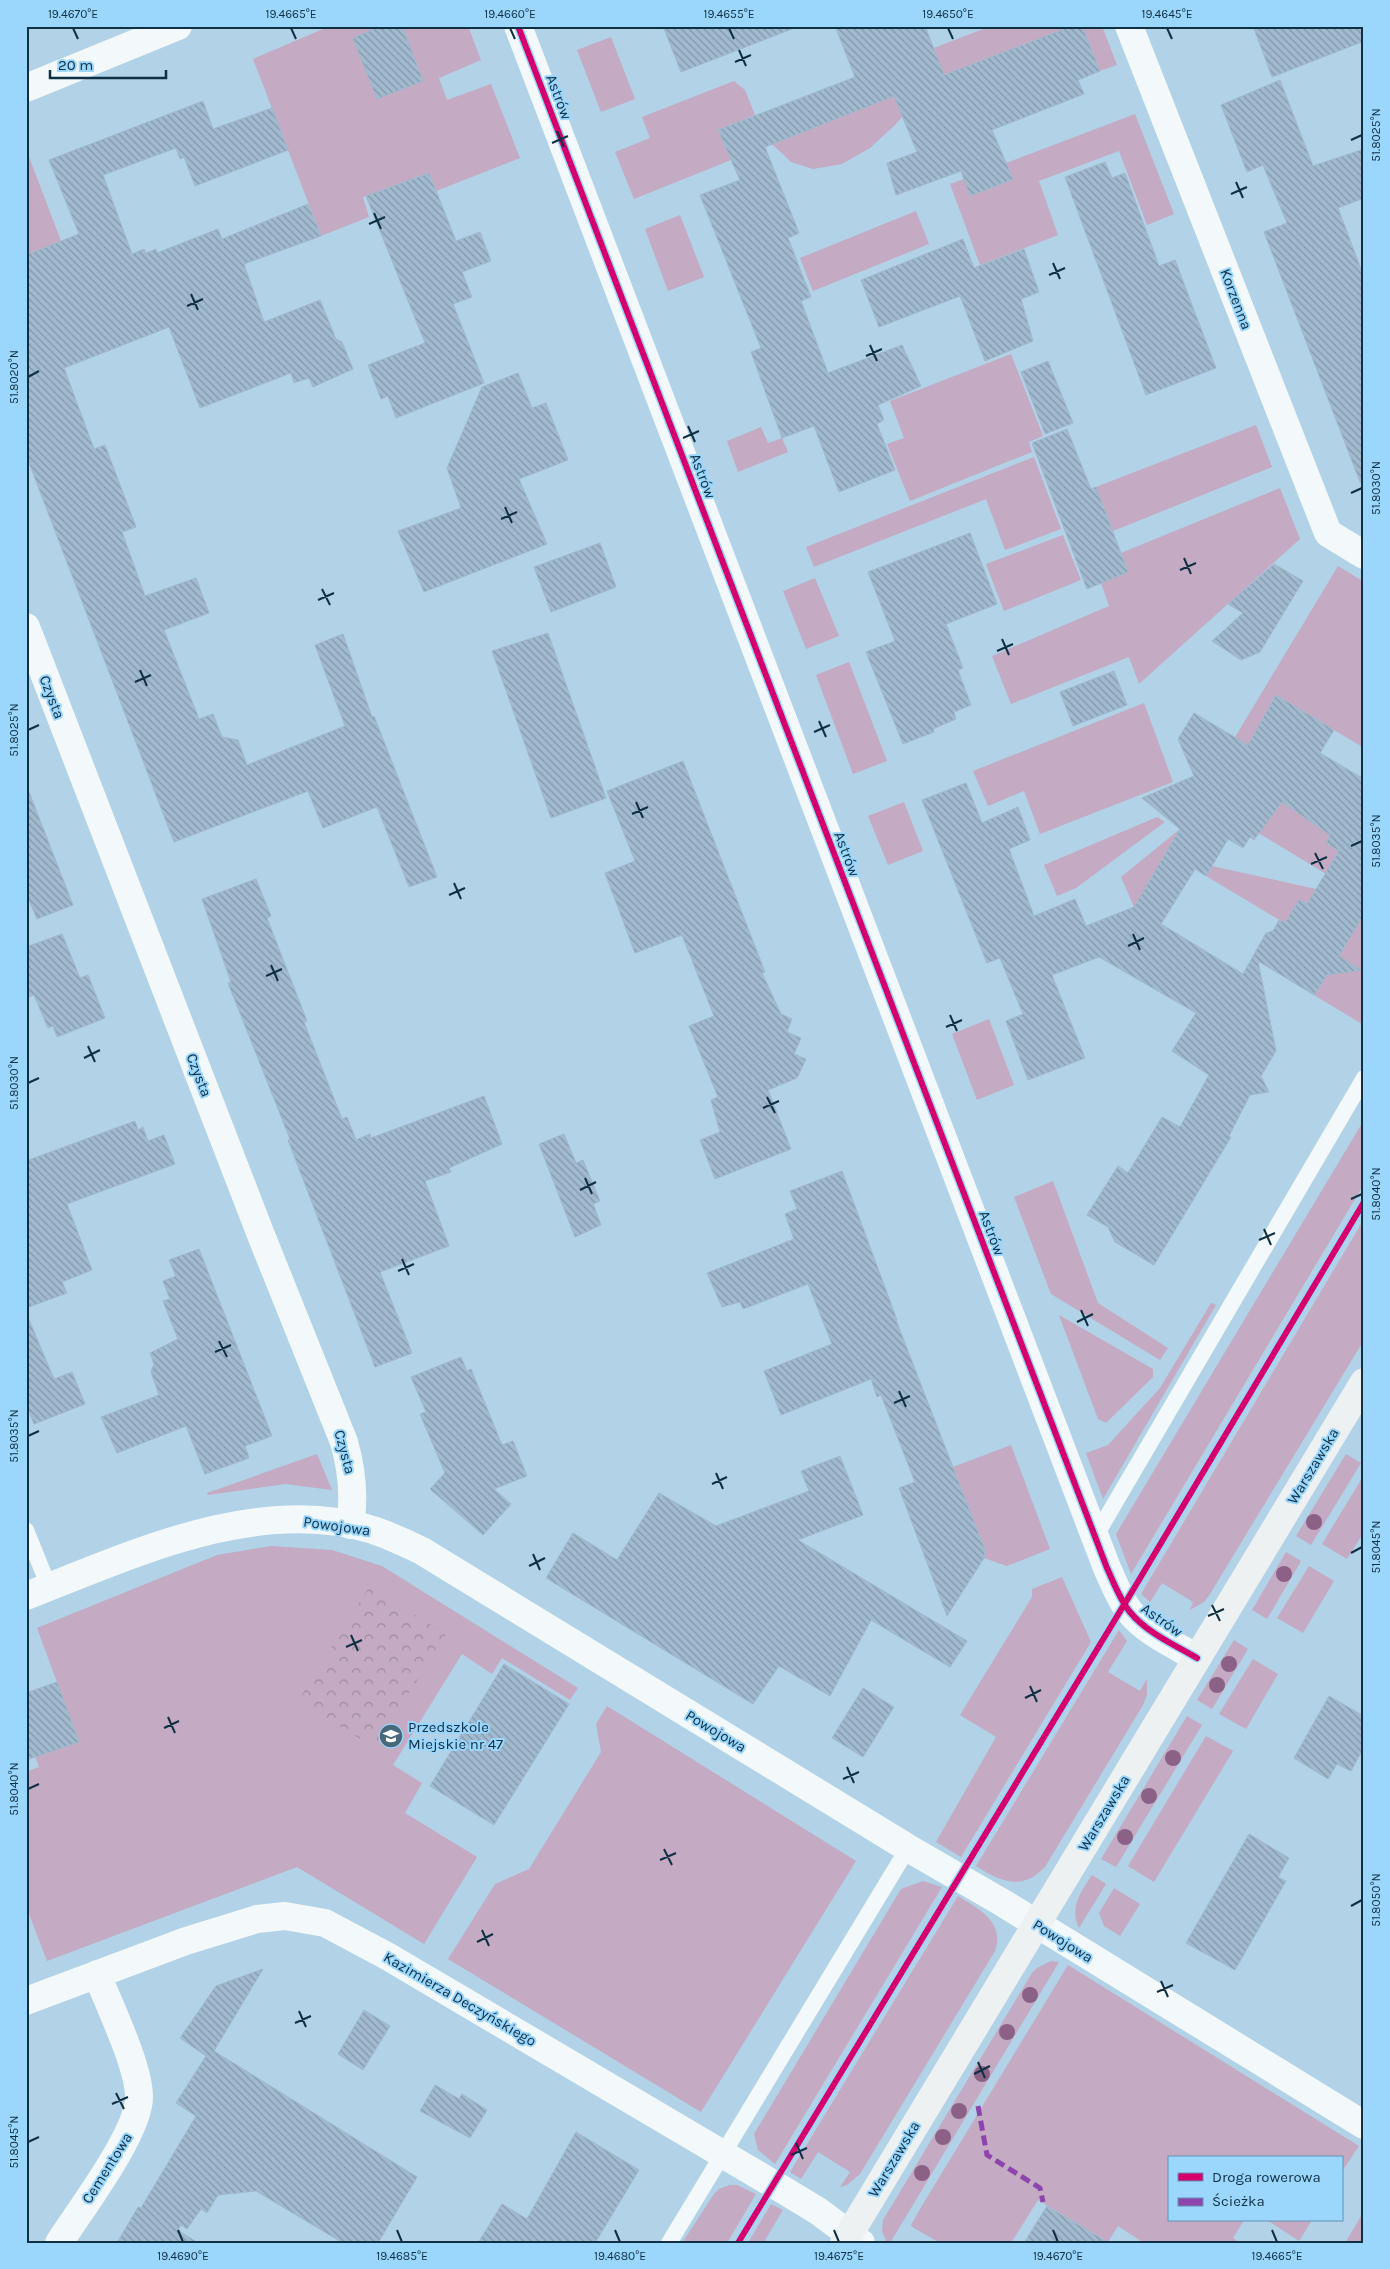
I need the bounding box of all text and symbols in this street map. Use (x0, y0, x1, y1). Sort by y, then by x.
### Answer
text: 19.4670°E (48, 7, 98, 21)
text: 19.4665°E (265, 7, 317, 21)
text: 19.4660°E (484, 7, 536, 21)
text: 19.4655°E (703, 7, 755, 21)
text: 19.4650°E (922, 7, 974, 21)
text: 19.4645°E (1142, 7, 1192, 21)
scale bar (50, 48, 166, 80)
text: 20 m (58, 56, 93, 74)
street label: Astrów (542, 72, 576, 122)
text: 51.8025°N (1369, 108, 1383, 162)
street label: Korzenna (1216, 266, 1256, 332)
text: 51.8020°N (7, 350, 21, 404)
street label: Astrów (686, 451, 720, 501)
text: 51.8030°N (1369, 461, 1383, 515)
street label: Czysta (36, 673, 68, 721)
text: 51.8025°N (7, 703, 21, 757)
text: 51.8035°N (1369, 814, 1383, 868)
street label: Astrów (830, 829, 864, 879)
street label: Czysta (183, 1051, 215, 1099)
text: 51.8030°N (7, 1056, 21, 1110)
text: 51.8040°N (1369, 1167, 1383, 1221)
street label: Astrów (975, 1208, 1009, 1258)
text: 51.8035°N (7, 1409, 21, 1463)
street label: Warszawska (1283, 1425, 1343, 1507)
street label: Czysta (330, 1428, 360, 1476)
street label: Powojowa (302, 1512, 372, 1540)
text: 51.8045°N (1369, 1520, 1383, 1574)
street label: Astrów (1138, 1599, 1186, 1641)
street label: Powojowa (682, 1706, 750, 1756)
place label: Przedszkole Miejskie nr 47 (408, 1718, 503, 1753)
school or university icon: Przedszkole Miejskie nr 47 (378, 1723, 404, 1749)
text: 51.8040°N (7, 1762, 21, 1816)
street label: Warszawska (1074, 1772, 1134, 1854)
text: 51.8050°N (1369, 1873, 1383, 1927)
street label: Powojowa (1030, 1915, 1096, 1967)
street label: Kazimierza Deczyńskiego (381, 1948, 539, 2050)
text: 51.8045°N (7, 2115, 21, 2169)
street label: Warszawska (864, 2118, 924, 2200)
street label: Cementowa (78, 2129, 136, 2207)
legend (1168, 2156, 1342, 2222)
text: Droga rowerowa (1212, 2168, 1321, 2186)
text: Ścieżka (1212, 2192, 1265, 2210)
text: 19.4690°E (157, 2249, 209, 2263)
text: 19.4685°E (376, 2249, 428, 2263)
text: 19.4680°E (594, 2249, 646, 2263)
text: 19.4675°E (814, 2249, 864, 2263)
text: 19.4670°E (1033, 2249, 1083, 2263)
text: 19.4665°E (1251, 2249, 1303, 2263)

